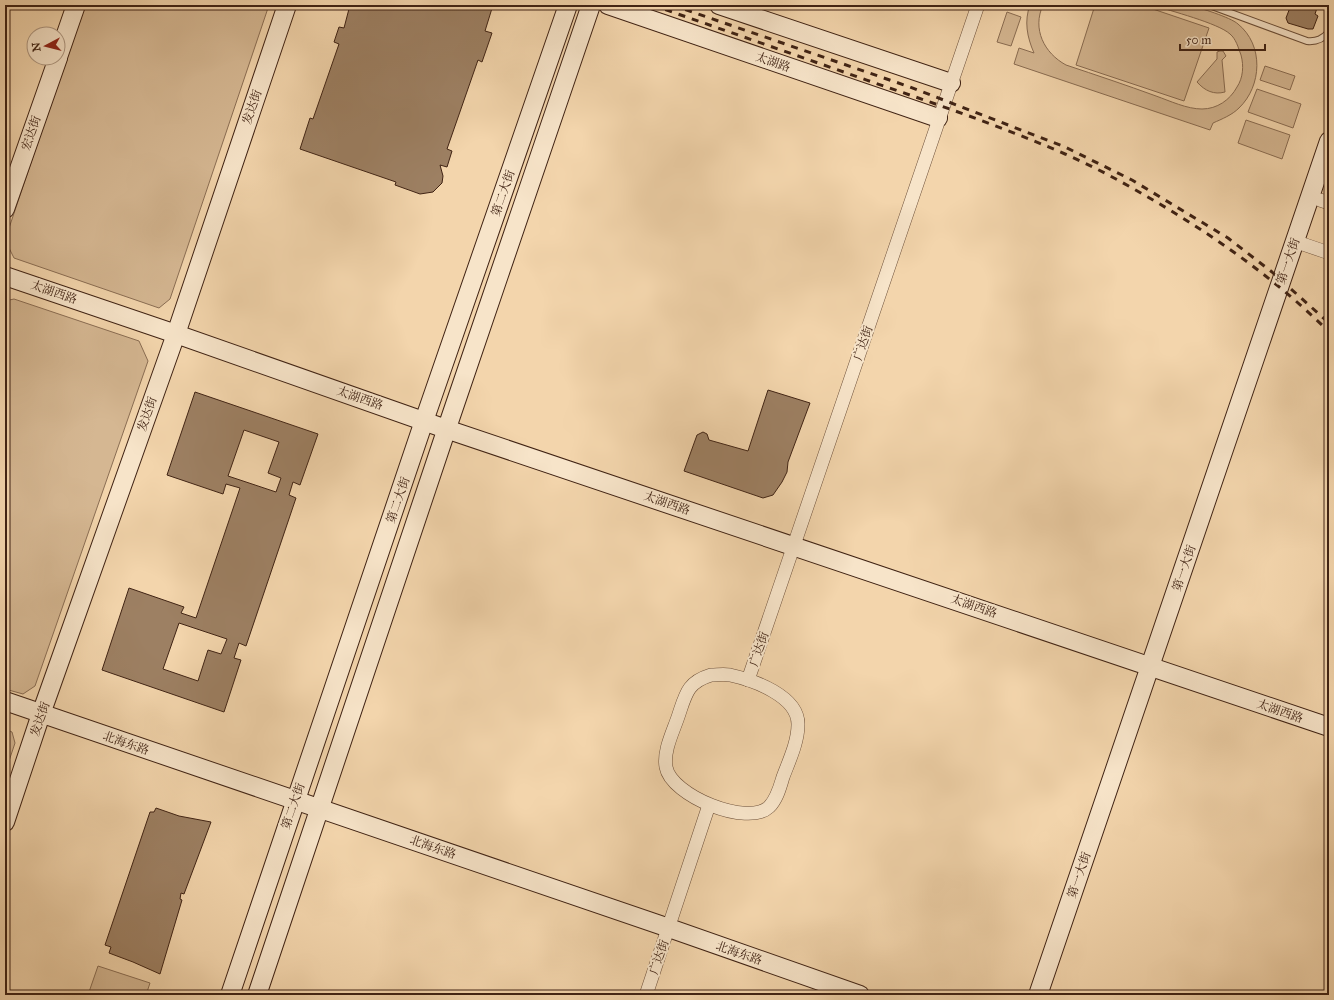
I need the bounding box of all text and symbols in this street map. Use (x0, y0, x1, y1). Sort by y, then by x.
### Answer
north arrow (26, 26, 66, 66)
scale bar (1180, 26, 1265, 52)
text: 50 m (1186, 33, 1211, 47)
text: N (29, 41, 44, 53)
street label: 太湖路 (754, 50, 792, 74)
street label: 发达街 (240, 87, 265, 126)
street label: 宏达街 (19, 113, 44, 152)
street label: 第二大街 (489, 167, 518, 218)
street label: 第一大街 (1274, 235, 1303, 286)
street label: 太湖西路 (29, 278, 79, 306)
street label: 广达街 (851, 323, 876, 362)
street label: 太湖西路 (335, 384, 385, 412)
street label: 发达街 (135, 394, 160, 433)
street label: 第二大街 (384, 474, 413, 525)
street label: 太湖西路 (642, 489, 692, 517)
street label: 第一大街 (1170, 542, 1199, 593)
street label: 太湖西路 (949, 592, 999, 620)
street label: 广达街 (747, 629, 772, 668)
street label: 太湖西路 (1255, 697, 1305, 725)
street label: 发达街 (28, 699, 53, 738)
street label: 北海东路 (101, 729, 151, 757)
street label: 第二大街 (279, 780, 308, 831)
street label: 北海东路 (408, 833, 458, 861)
street label: 第一大街 (1065, 849, 1094, 900)
street label: 广达街 (647, 937, 672, 976)
street label: 北海东路 (714, 939, 764, 967)

